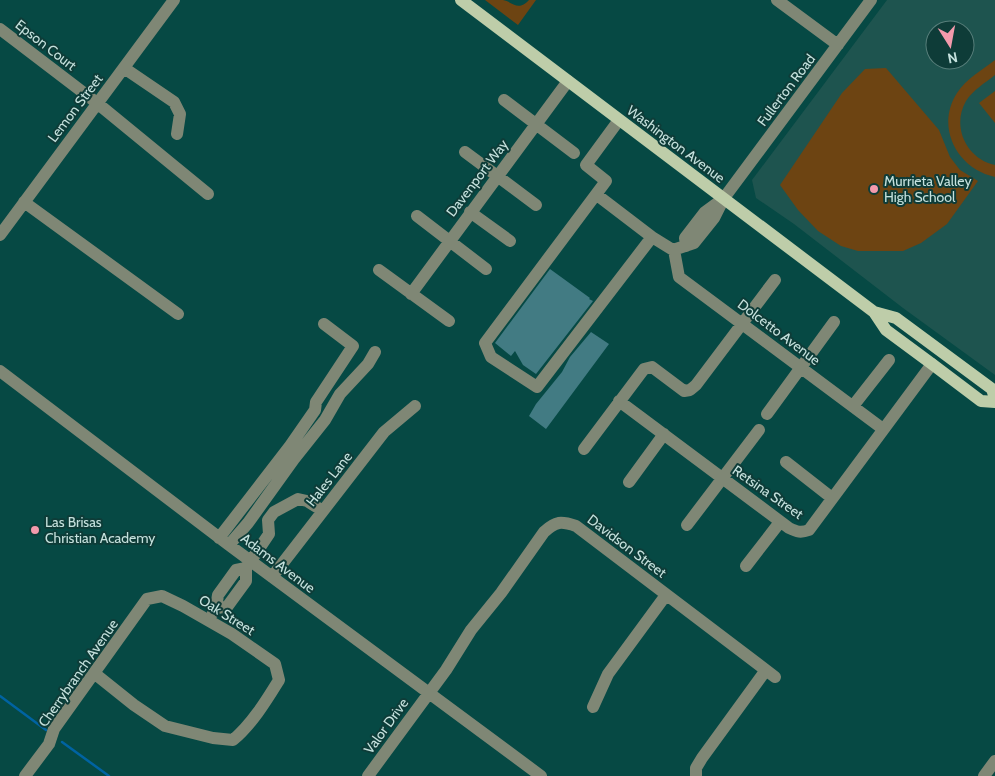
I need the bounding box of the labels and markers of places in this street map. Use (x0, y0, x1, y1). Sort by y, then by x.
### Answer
place label: Murrieta Valley High School (884, 172, 972, 206)
marker: Murrieta Valley High School (868, 183, 880, 195)
place label: Las Brisas Christian Academy (45, 513, 155, 547)
marker: Las Brisas Christian Academy (29, 524, 41, 536)

